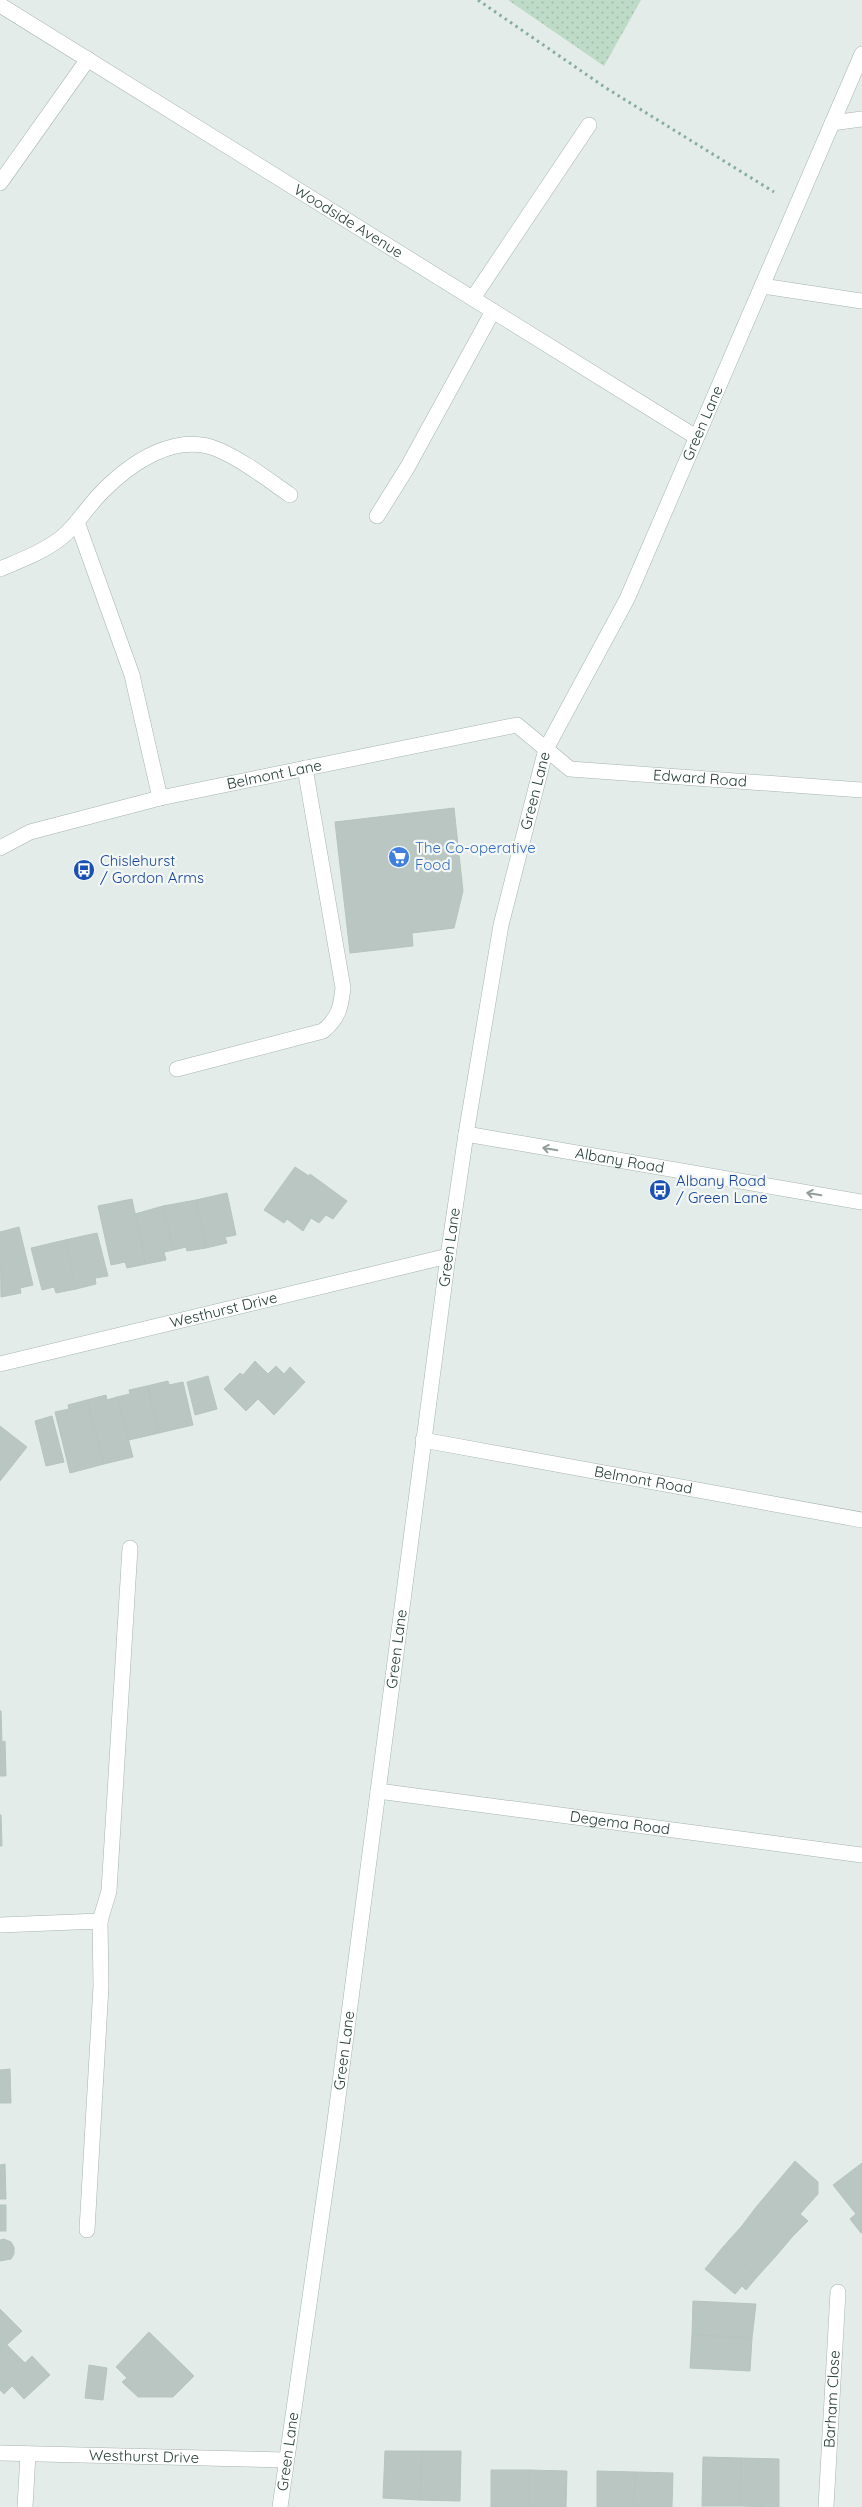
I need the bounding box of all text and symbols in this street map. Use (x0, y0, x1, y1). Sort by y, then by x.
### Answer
street label: Woodside Avenue (291, 180, 407, 262)
street label: Green Lane (678, 383, 727, 463)
street label: Green Lane (516, 750, 554, 832)
street label: Belmont Lane (225, 755, 323, 793)
street label: Edward Road (653, 765, 748, 791)
place label: The Co-operative Food (415, 838, 536, 874)
supermarket icon: The Co-operative Food (387, 845, 411, 869)
place label: Chislehurst / Gordon Arms (100, 851, 204, 887)
bus stop icon: Chislehurst / Gordon Arms (72, 858, 96, 882)
one-way arrow (543, 1143, 559, 1153)
street label: Albany Road (574, 1143, 666, 1177)
place label: Albany Road / Green Lane (676, 1171, 768, 1207)
bus stop icon: Albany Road / Green Lane (648, 1178, 672, 1202)
one-way arrow (806, 1189, 822, 1199)
street label: Green Lane (434, 1206, 464, 1288)
street label: Westhurst Drive (168, 1287, 279, 1332)
street label: Belmont Road (593, 1461, 694, 1498)
street label: Green Lane (382, 1608, 411, 1690)
street label: Degema Road (569, 1806, 671, 1839)
street label: Green Lane (329, 2010, 358, 2091)
street label: Barham Close (819, 2350, 844, 2448)
street label: Green Lane (272, 2411, 302, 2492)
street label: Westhurst Drive (89, 2445, 199, 2467)

